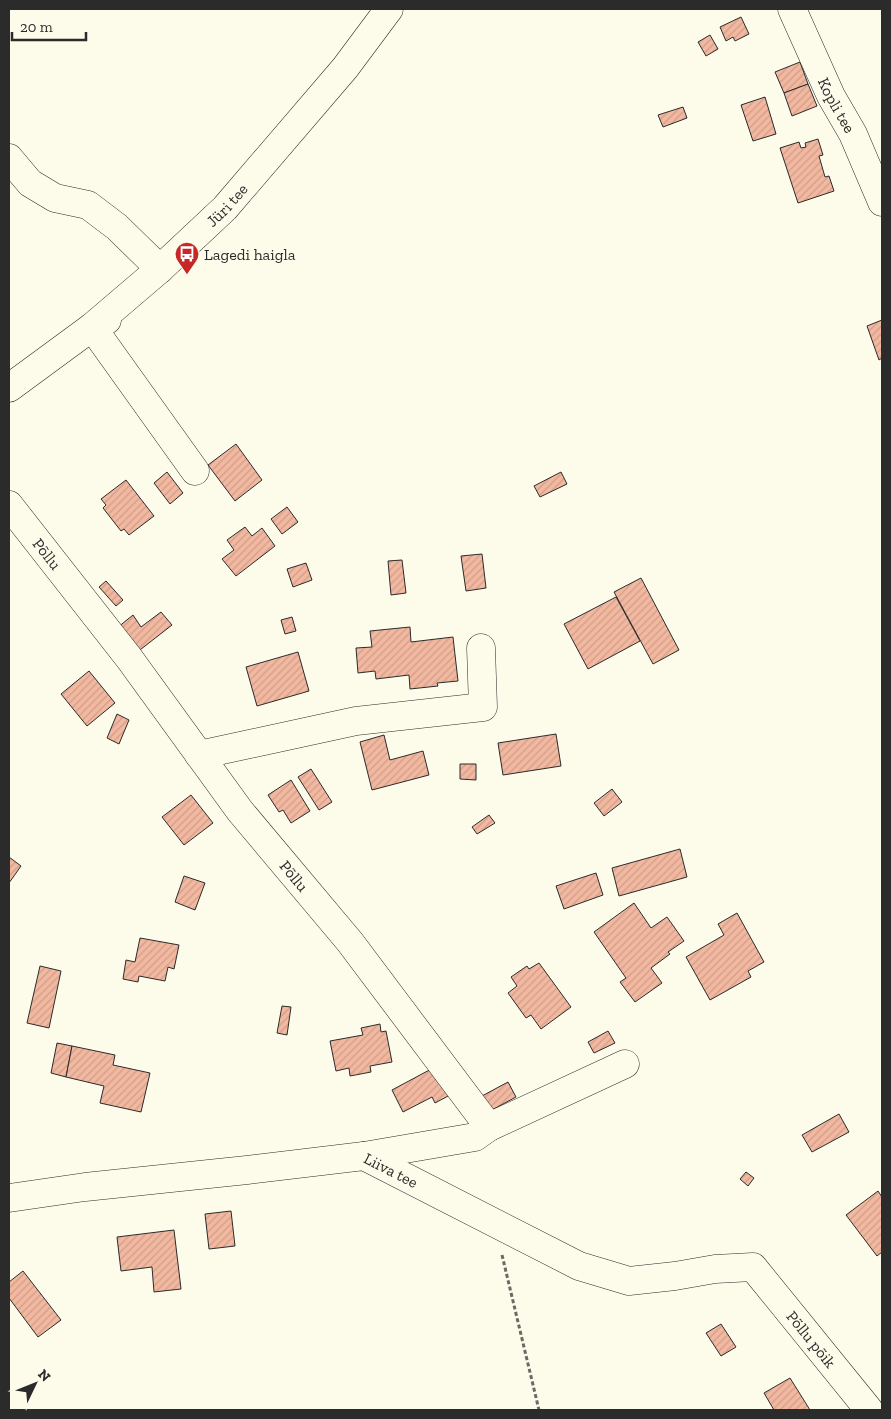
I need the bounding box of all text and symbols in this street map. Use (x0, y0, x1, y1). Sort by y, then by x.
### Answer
scale bar (12, 10, 86, 42)
text: 20 m (20, 18, 53, 36)
street label: Kopli tee (814, 74, 859, 136)
street label: Jüri tee (202, 180, 252, 231)
bus stop icon: Lagedi haigla (174, 241, 200, 275)
place label: Lagedi haigla (204, 245, 296, 264)
street label: Põllu (29, 535, 65, 574)
street label: Põllu (276, 857, 312, 895)
street label: Liiva tee (361, 1149, 421, 1192)
street label: Põllu põik (782, 1307, 840, 1372)
north arrow (10, 1359, 60, 1409)
text: N (34, 1366, 54, 1385)

